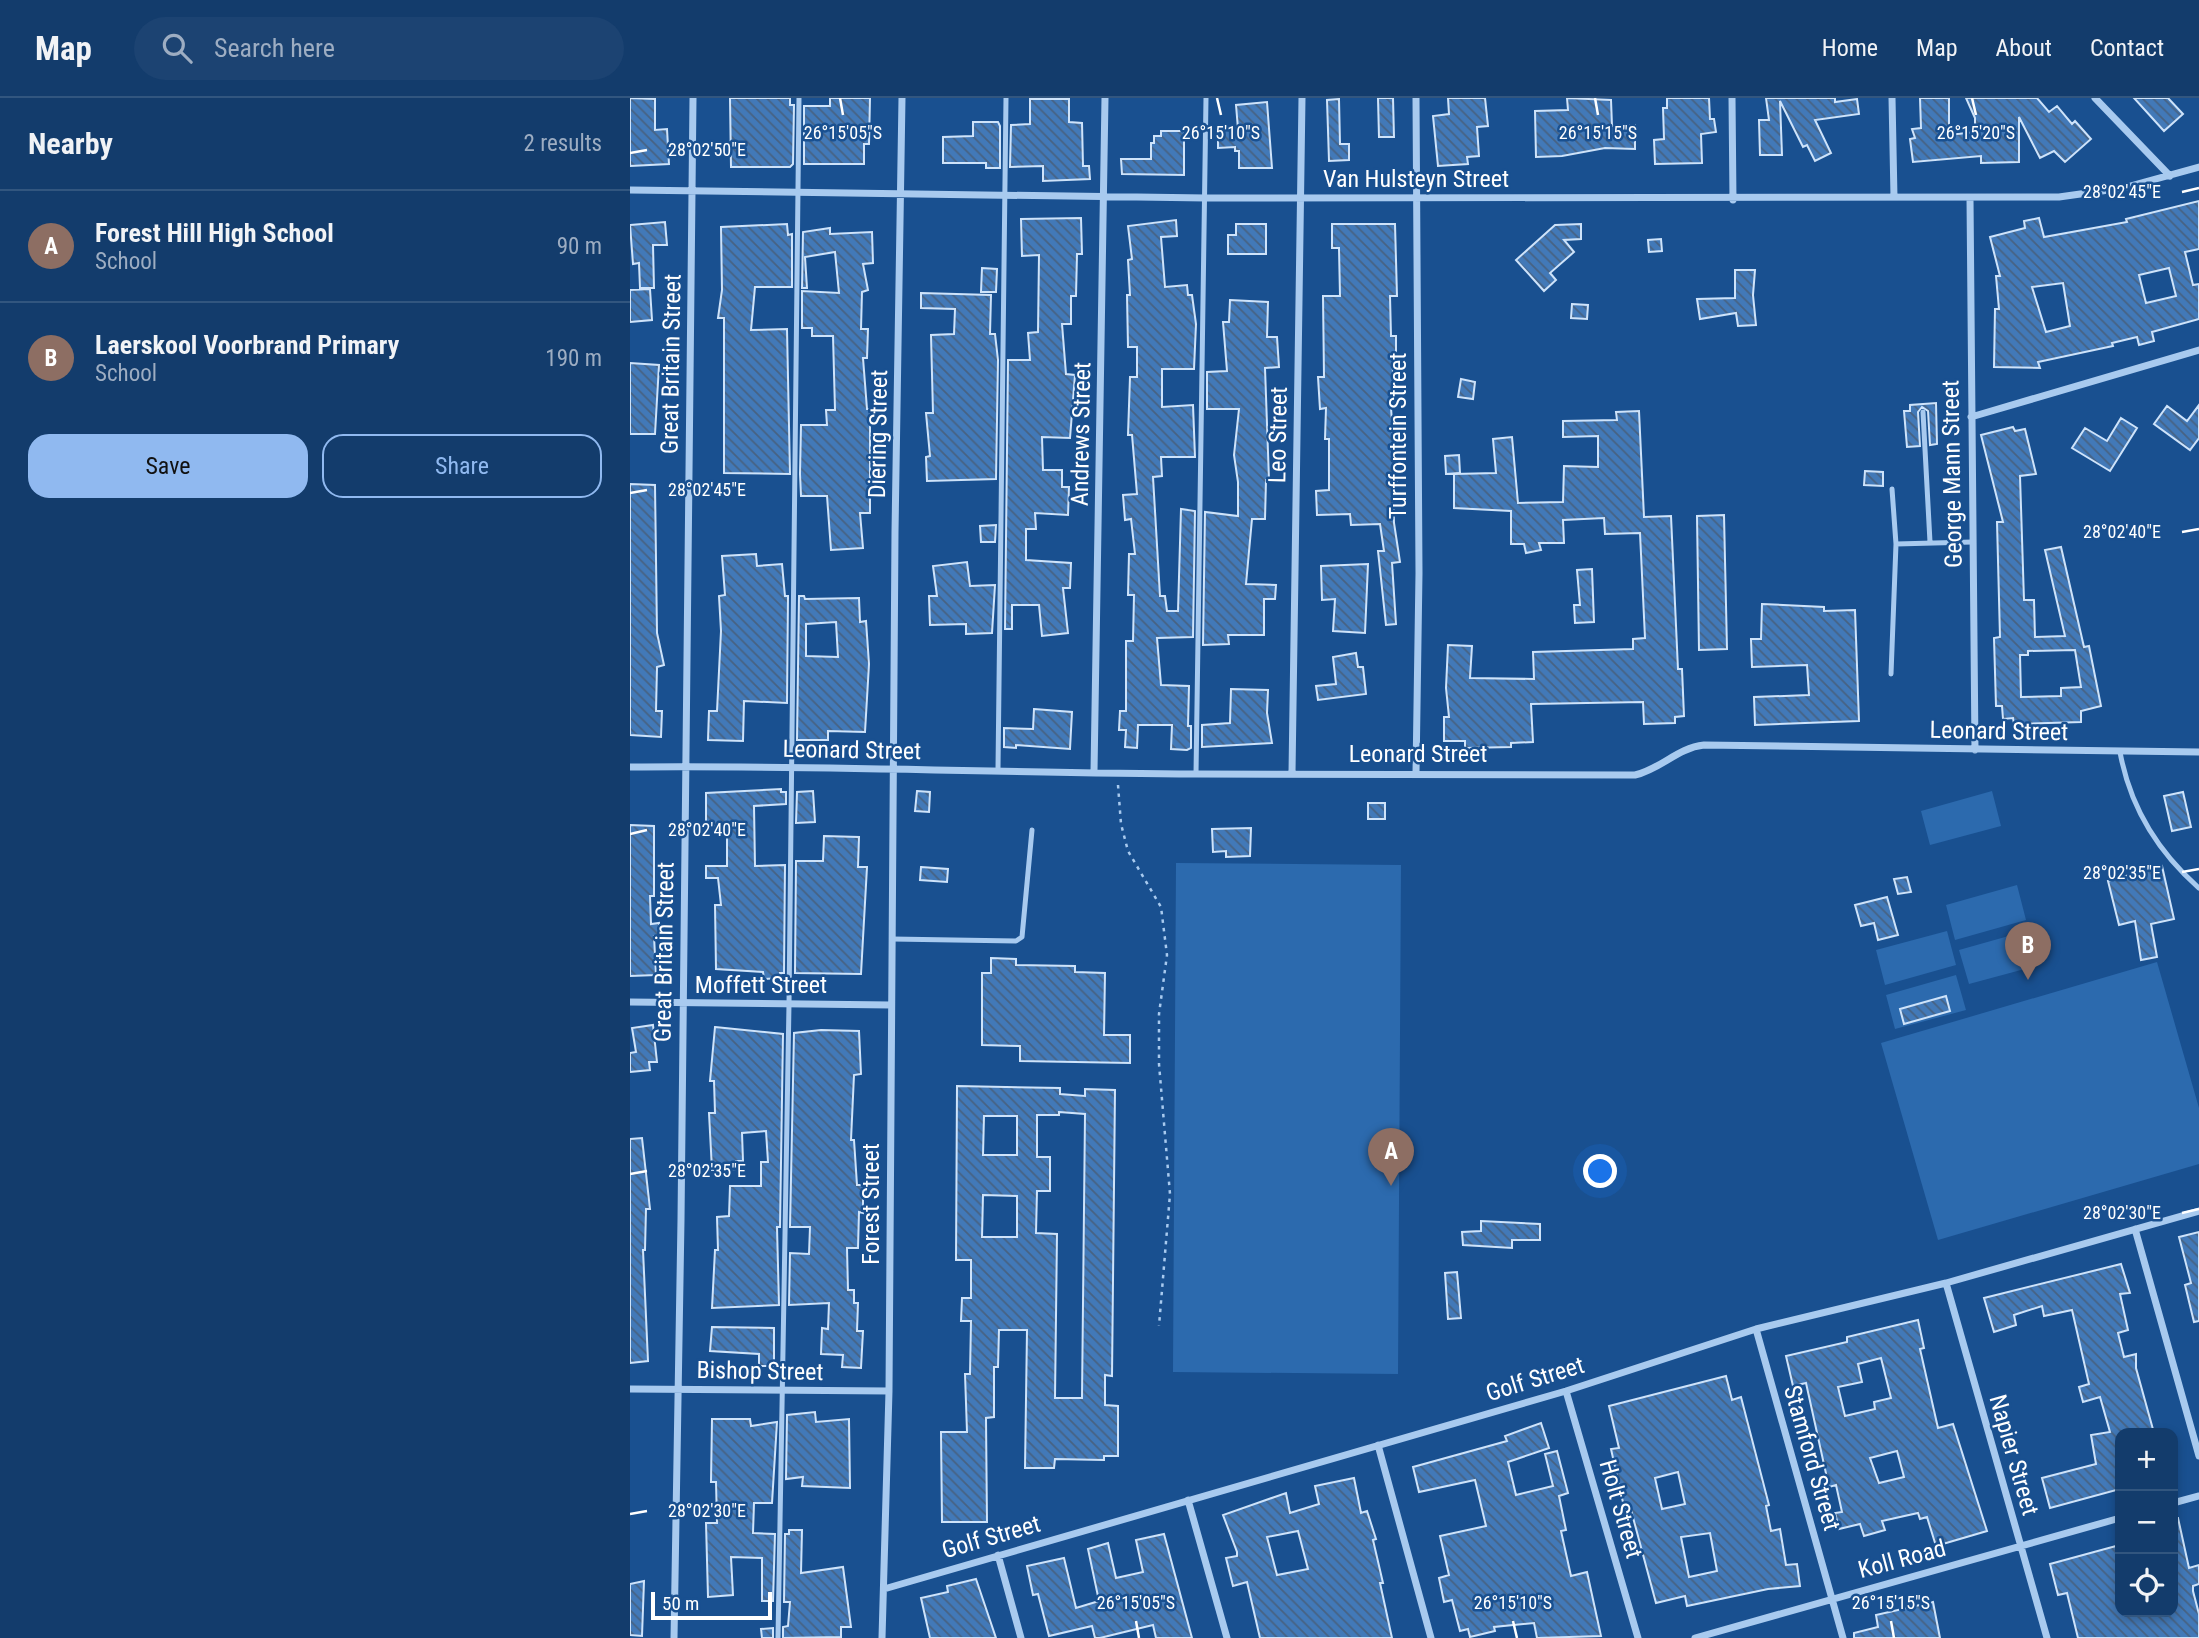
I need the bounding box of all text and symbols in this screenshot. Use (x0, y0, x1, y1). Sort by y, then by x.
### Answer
search box (134, 17, 624, 80)
text: Map (35, 29, 92, 68)
icon: search (158, 29, 196, 67)
text: Search here (214, 33, 335, 63)
text: Home (1822, 34, 1878, 62)
text: Map (1916, 34, 1958, 62)
text: About (1996, 34, 2052, 62)
text: Contact (2090, 34, 2164, 62)
text: 26°15'05"S (804, 122, 882, 143)
text: 26°15'10"S (1182, 122, 1260, 143)
text: 26°15'15"S (1559, 122, 1637, 143)
text: 26°15'20"S (1937, 122, 2015, 143)
text: Nearby (28, 126, 113, 161)
text: 2 results (524, 130, 602, 157)
text: 28°02'50"E (668, 139, 746, 160)
street label: Van Hulsteyn Street (1323, 165, 1509, 193)
text: 28°02'45"E (2083, 181, 2161, 202)
text: Forest Hill High School (95, 218, 334, 248)
text: A (44, 233, 58, 260)
text: 90 m (557, 233, 602, 260)
text: School (95, 248, 157, 275)
street label: Great Britain Street (655, 274, 687, 454)
text: Laerskool Voorbrand Primary (95, 330, 399, 360)
text: B (45, 345, 57, 372)
text: 190 m (545, 345, 602, 372)
street label: Turffontein Street (1384, 353, 1412, 519)
text: School (95, 360, 157, 387)
street label: Andrews Street (1066, 362, 1096, 506)
street label: Diering Street (863, 370, 893, 498)
street label: George Mann Street (1936, 380, 1968, 568)
street label: Leo Street (1263, 387, 1293, 483)
button: Save (28, 434, 308, 498)
button: Share (322, 434, 602, 498)
text: 28°02'45"E (668, 479, 746, 500)
text: 28°02'40"E (2083, 521, 2161, 542)
street label: Leonard Street (1929, 716, 2069, 746)
street label: Leonard Street (782, 735, 922, 765)
street label: Leonard Street (1349, 740, 1487, 768)
text: 28°02'40"E (668, 819, 746, 840)
street label: Great Britain Street (648, 862, 680, 1042)
text: 28°02'35"E (2083, 862, 2161, 883)
pin: B (2005, 922, 2051, 980)
street label: Moffett Street (695, 971, 827, 999)
pin: A (1368, 1128, 1414, 1186)
street label: Forest Street (857, 1143, 885, 1265)
your location (1583, 1154, 1617, 1188)
text: 28°02'35"E (668, 1160, 746, 1181)
text: 28°02'30"E (2083, 1202, 2161, 1223)
street label: Golf Street (1483, 1351, 1587, 1407)
street label: Bishop Street (696, 1356, 824, 1386)
street label: Stamford Street (1778, 1382, 1846, 1534)
street label: Napier Street (1983, 1392, 2045, 1518)
map controls (2115, 1428, 2178, 1617)
button: + (2115, 1428, 2178, 1491)
street label: Holt Street (1594, 1456, 1648, 1562)
button: − (2115, 1491, 2178, 1554)
text: 28°02'30"E (668, 1500, 746, 1521)
street label: Golf Street (939, 1510, 1043, 1564)
street label: Koll Road (1855, 1534, 1949, 1584)
button: locate (2115, 1554, 2178, 1617)
scale bar (651, 1589, 772, 1621)
text: 50 m (662, 1592, 699, 1615)
text: 26°15'05"S (1097, 1592, 1175, 1613)
text: 26°15'10"S (1474, 1592, 1552, 1613)
text: 26°15'15"S (1852, 1592, 1930, 1613)

